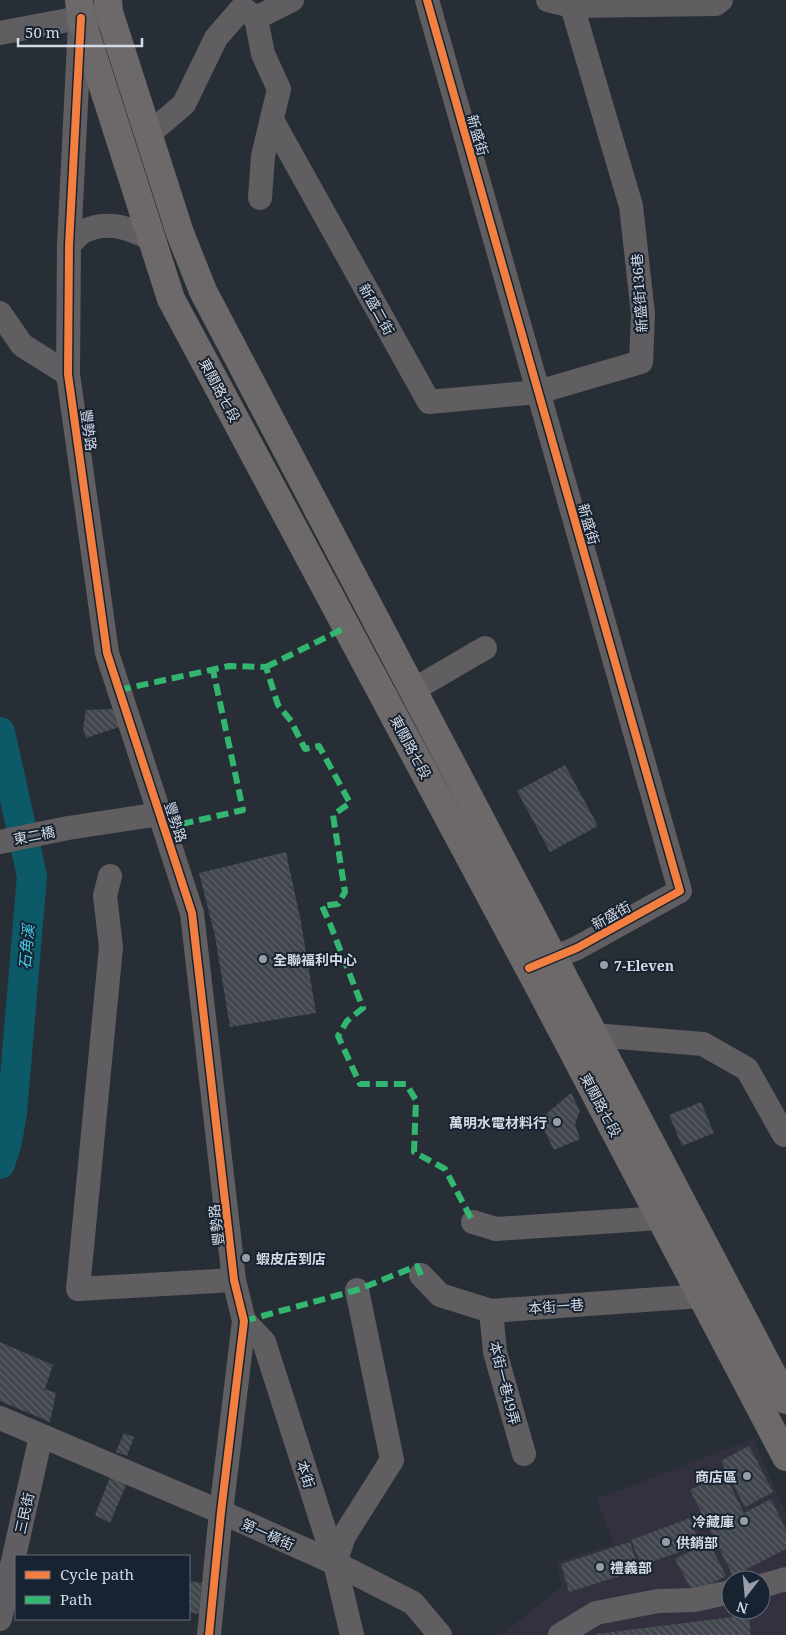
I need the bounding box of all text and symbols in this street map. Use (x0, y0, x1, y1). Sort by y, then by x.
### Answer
scale bar (18, 15, 141, 47)
text: 50 m (25, 22, 60, 42)
street label: 新盛街 (463, 112, 493, 158)
street label: 新盛街136巷 (627, 253, 651, 333)
street label: 新盛二街 (355, 280, 399, 338)
street label: 東關路七段 (195, 355, 245, 425)
street label: 豐勢路 (77, 408, 101, 452)
street label: 新盛街 (574, 501, 604, 547)
street label: 東關路七段 (386, 712, 436, 782)
street label: 豐勢路 (160, 799, 192, 845)
street label: 東二橋 (12, 822, 56, 848)
street label: 新盛街 (588, 897, 634, 933)
water label: 石角溪 (14, 922, 38, 970)
place label: 全聯福利中心 (273, 950, 357, 969)
marker: 全聯福利中心 (257, 953, 269, 965)
place label: 7-Eleven (614, 956, 674, 975)
marker: 7-Eleven (598, 959, 610, 971)
street label: 東關路七段 (576, 1070, 626, 1140)
place label: 萬明水電材料行 (449, 1113, 547, 1132)
marker: 萬明水電材料行 (551, 1116, 563, 1128)
street label: 豐勢路 (204, 1203, 228, 1247)
place label: 蝦皮店到店 (256, 1249, 326, 1268)
marker: 蝦皮店到店 (240, 1252, 252, 1264)
street label: 本街一巷 (527, 1295, 585, 1317)
street label: 本街一巷49弄 (485, 1339, 525, 1427)
street label: 本街 (293, 1458, 319, 1490)
place label: 商店區 (695, 1467, 737, 1486)
marker: 商店區 (741, 1470, 753, 1482)
street label: 三民街 (10, 1490, 38, 1536)
place label: 冷藏庫 (692, 1512, 734, 1531)
street label: 第一橫街 (239, 1514, 297, 1554)
marker: 冷藏庫 (738, 1515, 750, 1527)
place label: 供銷部 (676, 1533, 718, 1552)
marker: 供銷部 (660, 1536, 672, 1548)
legend (15, 1555, 190, 1620)
place label: 禮義部 (610, 1558, 652, 1577)
marker: 禮義部 (594, 1561, 606, 1573)
text: Cycle path (60, 1564, 135, 1584)
north arrow (721, 1570, 771, 1620)
text: Path (60, 1589, 93, 1609)
text: N (734, 1597, 750, 1619)

